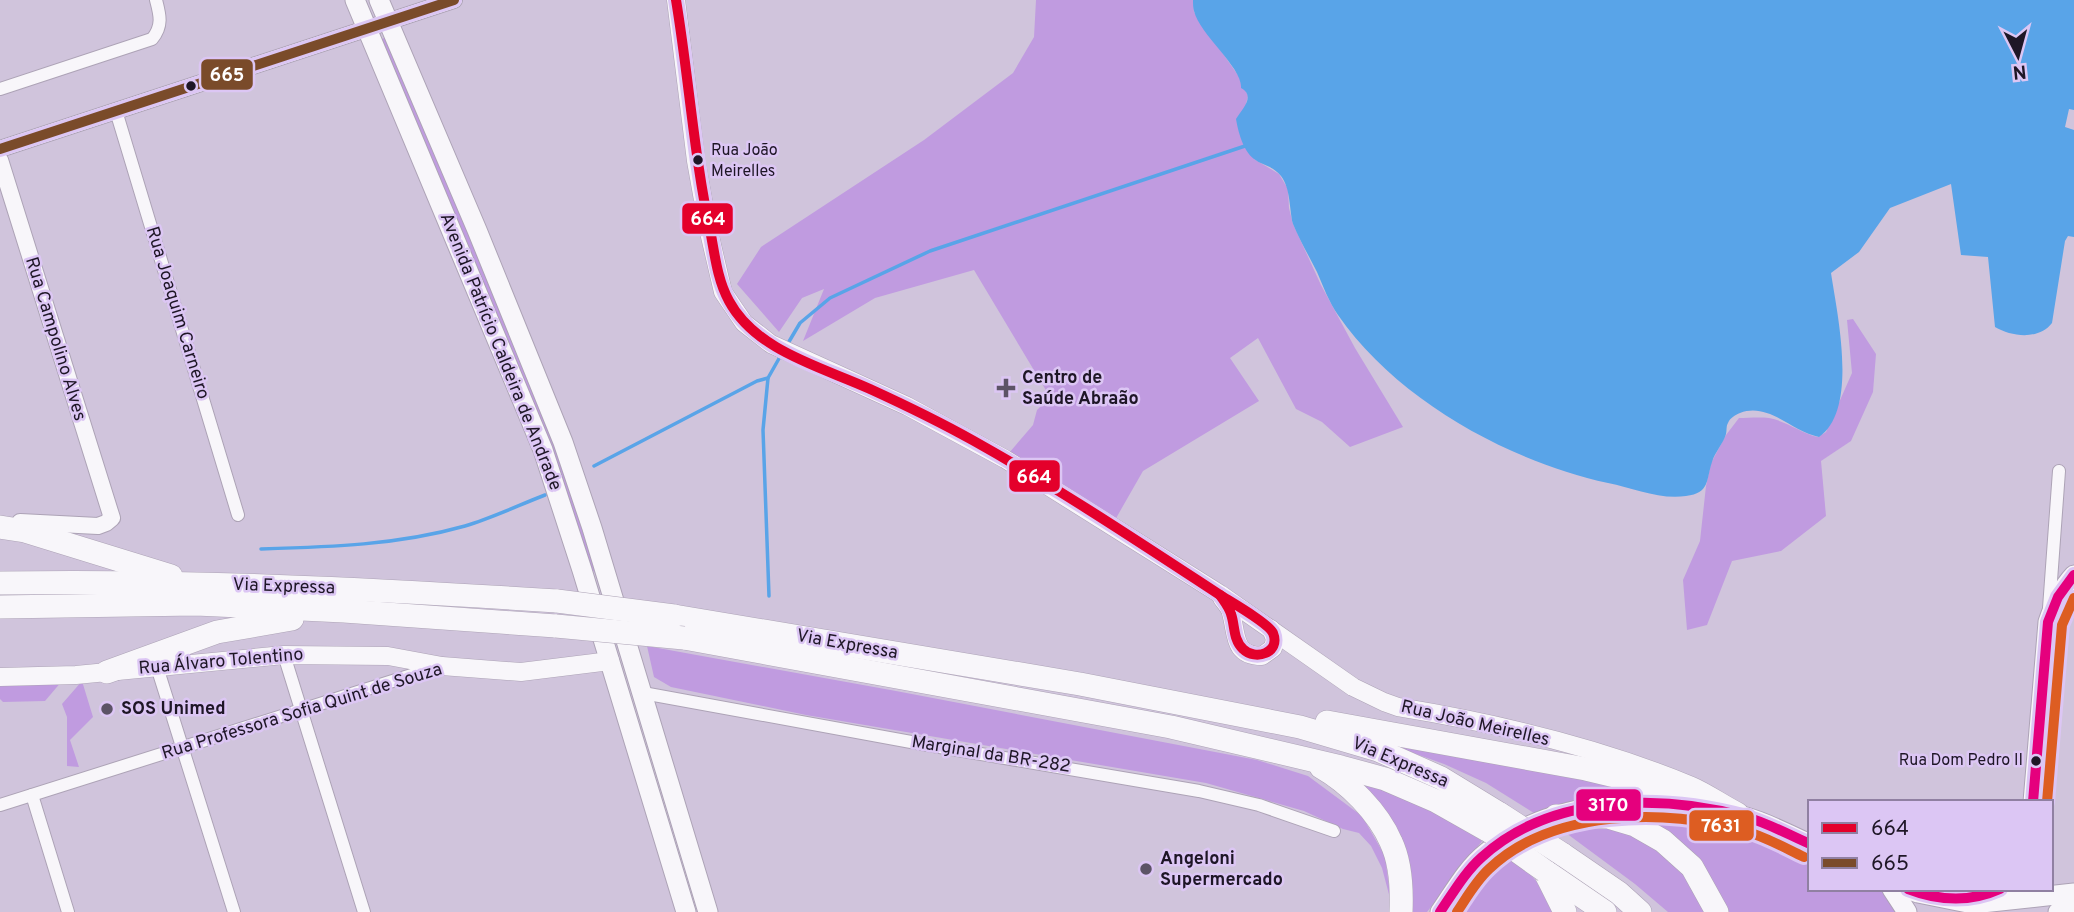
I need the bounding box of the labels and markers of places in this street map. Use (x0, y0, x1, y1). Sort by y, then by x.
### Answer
unlabelled marker (184, 79, 198, 93)
place label: Rua João Meirelles (711, 141, 778, 182)
marker: Rua João Meirelles (691, 153, 705, 167)
place label: Centro de Saúde Abraão (1022, 367, 1139, 411)
marker: Centro de Saúde Abraão (996, 378, 1016, 398)
place label: SOS Unimed (121, 698, 226, 721)
marker: SOS Unimed (99, 701, 115, 717)
place label: Rua Dom Pedro II (1899, 751, 2023, 771)
marker: Rua Dom Pedro II (2029, 754, 2043, 768)
place label: Angeloni Supermercado (1160, 848, 1283, 892)
marker: Angeloni Supermercado (1138, 861, 1154, 877)

